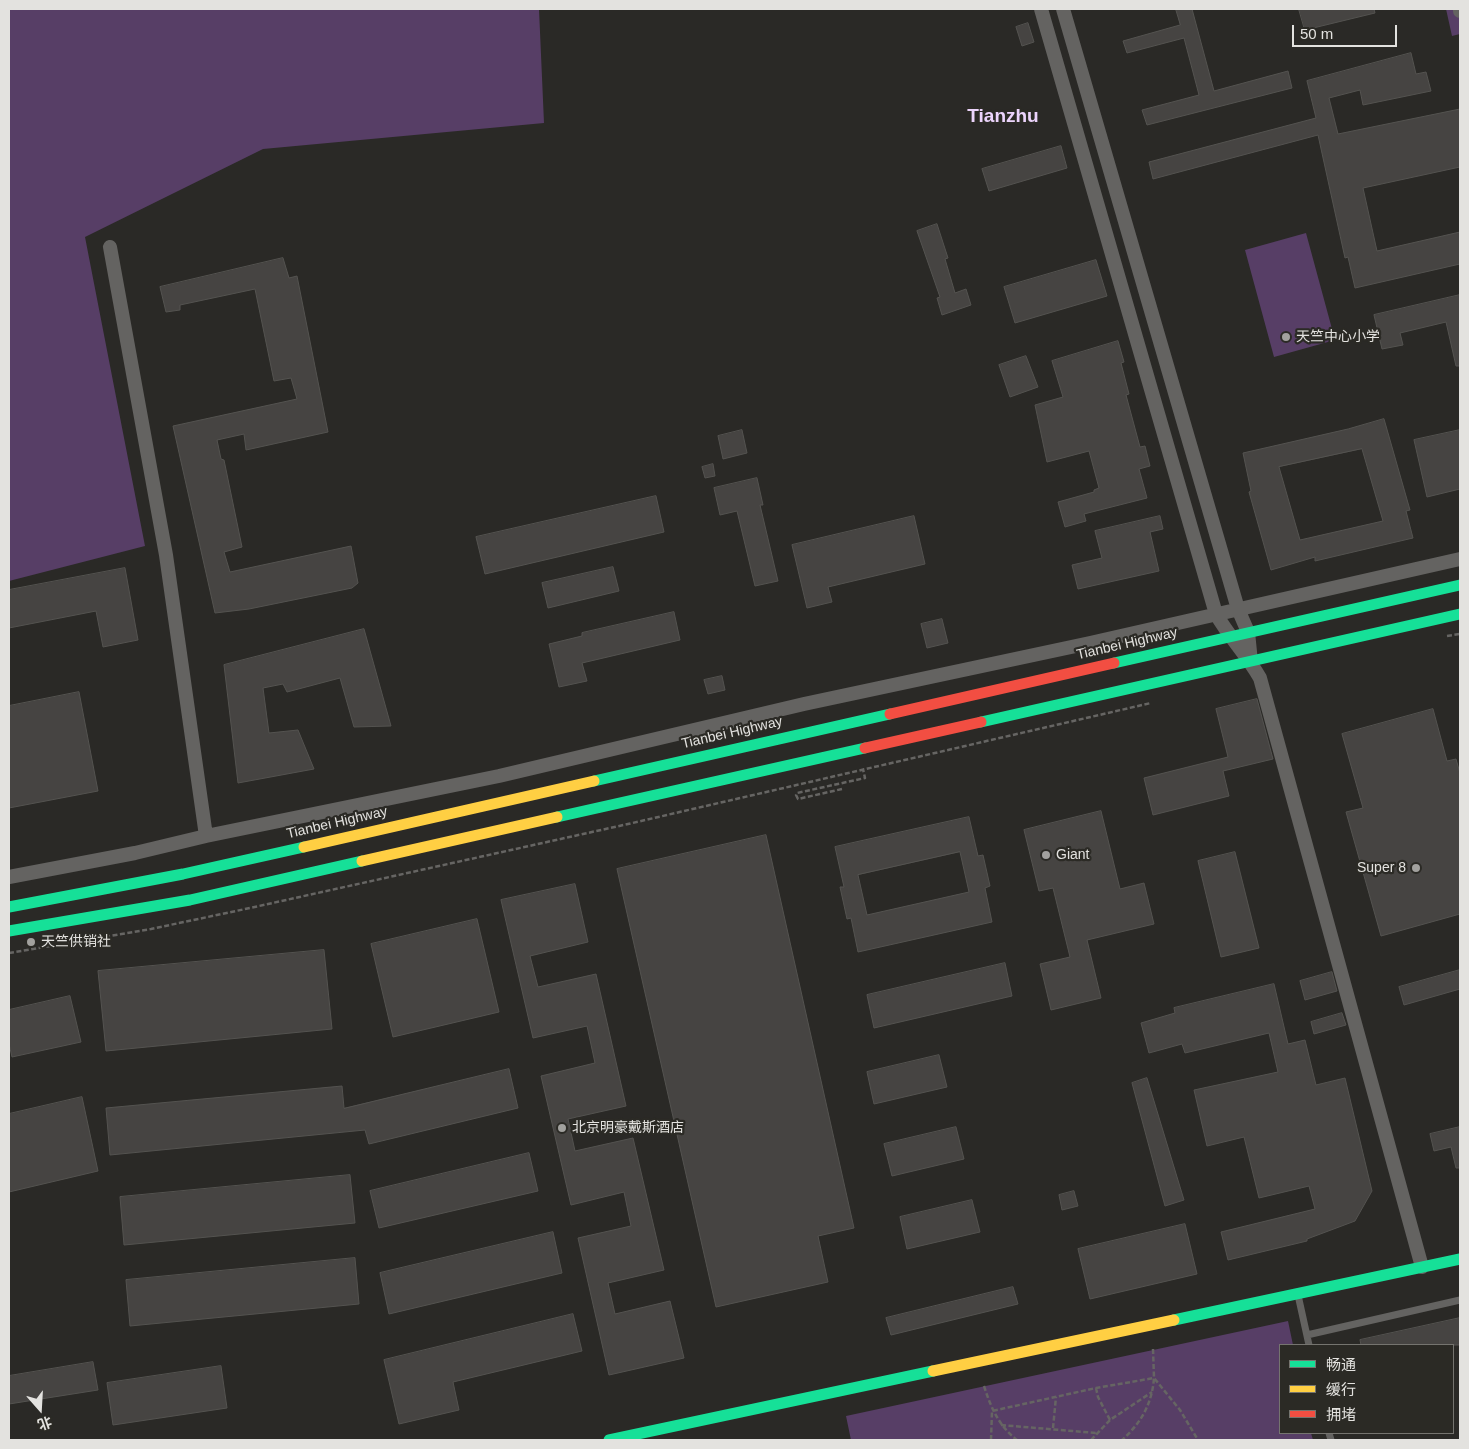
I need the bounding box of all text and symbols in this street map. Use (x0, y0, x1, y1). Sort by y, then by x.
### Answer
scale bar (1294, 15, 1399, 47)
text: 50 m (1300, 25, 1333, 42)
district label: Tianzhu (967, 106, 1039, 128)
place label: 天竺中心小学 (1296, 329, 1380, 345)
marker: 天竺中心小学 (1280, 331, 1292, 343)
street label: Tianbei Highway (1075, 624, 1179, 664)
street label: Tianbei Highway (680, 713, 784, 753)
street label: Tianbei Highway (285, 803, 389, 843)
place label: Giant (1056, 847, 1089, 863)
marker: Giant (1040, 849, 1052, 861)
place label: Super 8 (1357, 860, 1406, 876)
marker: Super 8 (1410, 862, 1422, 874)
place label: 天竺供销社 (41, 934, 111, 950)
marker: 天竺供销社 (25, 936, 37, 948)
place label: 北京明豪戴斯酒店 (572, 1120, 684, 1136)
marker: 北京明豪戴斯酒店 (556, 1122, 568, 1134)
legend (1279, 1344, 1454, 1434)
text: 畅通 (1326, 1356, 1356, 1373)
text: 缓行 (1326, 1381, 1356, 1398)
north arrow (15, 1384, 65, 1434)
text: 拥堵 (1326, 1406, 1356, 1423)
text: 北 (36, 1413, 54, 1433)

